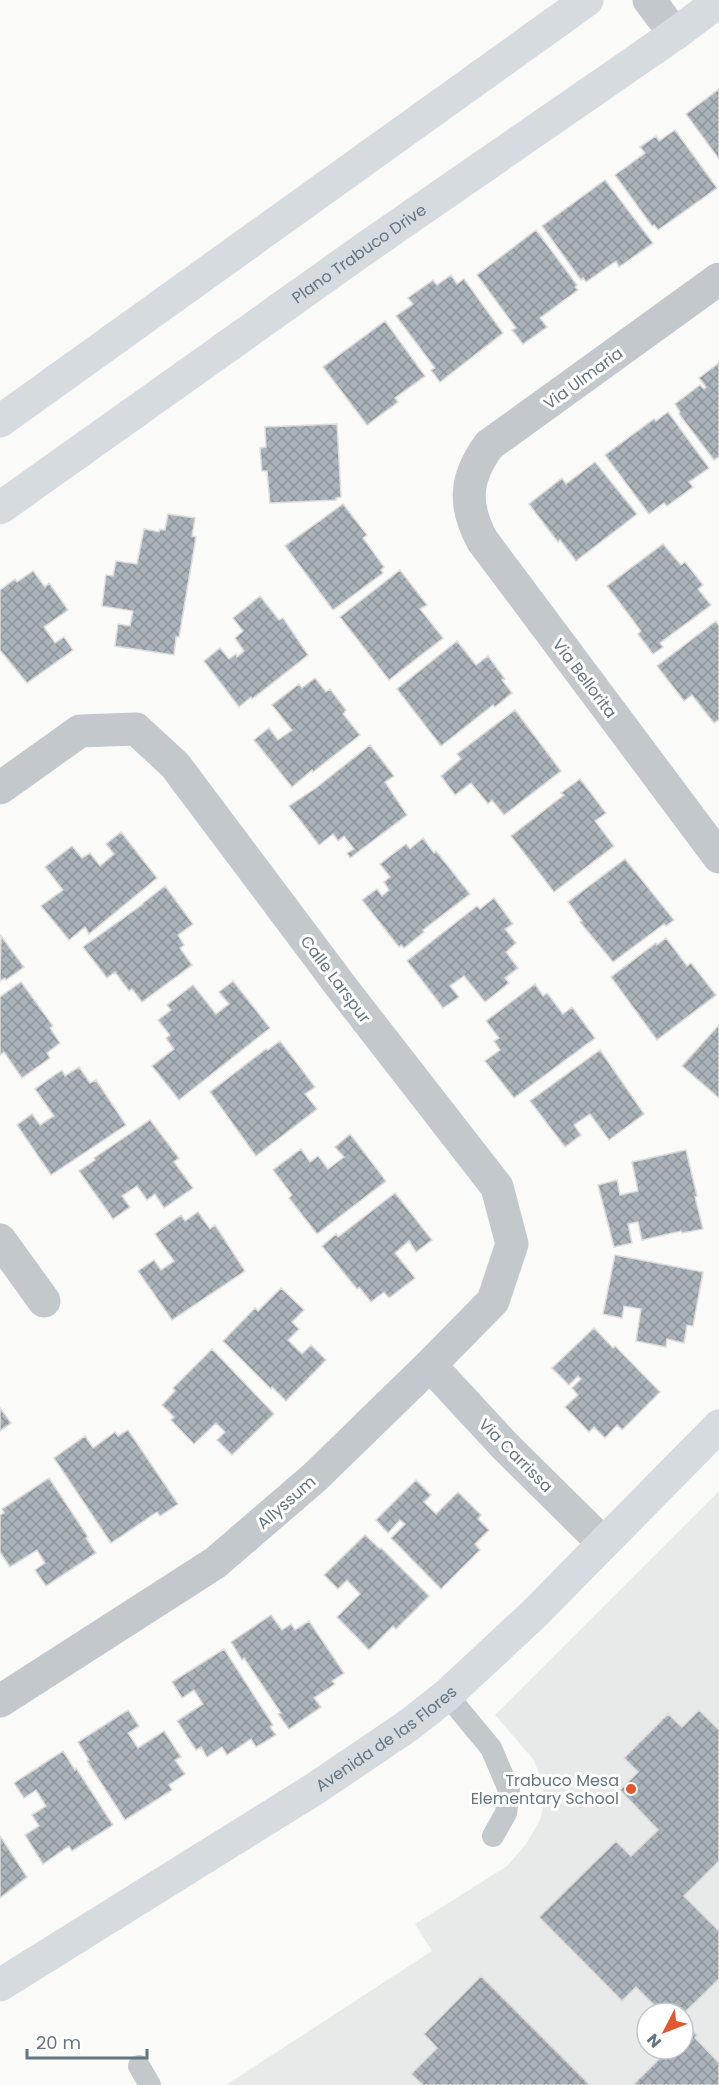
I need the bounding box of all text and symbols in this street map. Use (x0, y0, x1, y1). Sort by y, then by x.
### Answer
street label: Plano Trabuco Drive (287, 198, 431, 309)
street label: Via Ulmaria (539, 342, 628, 415)
street label: Via Bellorita (547, 634, 622, 723)
street label: Calle Larspur (295, 931, 376, 1028)
street label: Via Carrissa (473, 1413, 558, 1498)
street label: Allyssum (252, 1470, 321, 1534)
street label: Avenida de las Flores (311, 1681, 462, 1797)
place label: Trabuco Mesa Elementary School (471, 1769, 619, 1810)
marker: Trabuco Mesa Elementary School (624, 1782, 638, 1796)
north arrow (635, 2001, 695, 2061)
scale bar (27, 2022, 147, 2060)
text: N (642, 2029, 667, 2053)
text: 20 m (36, 2030, 81, 2055)

